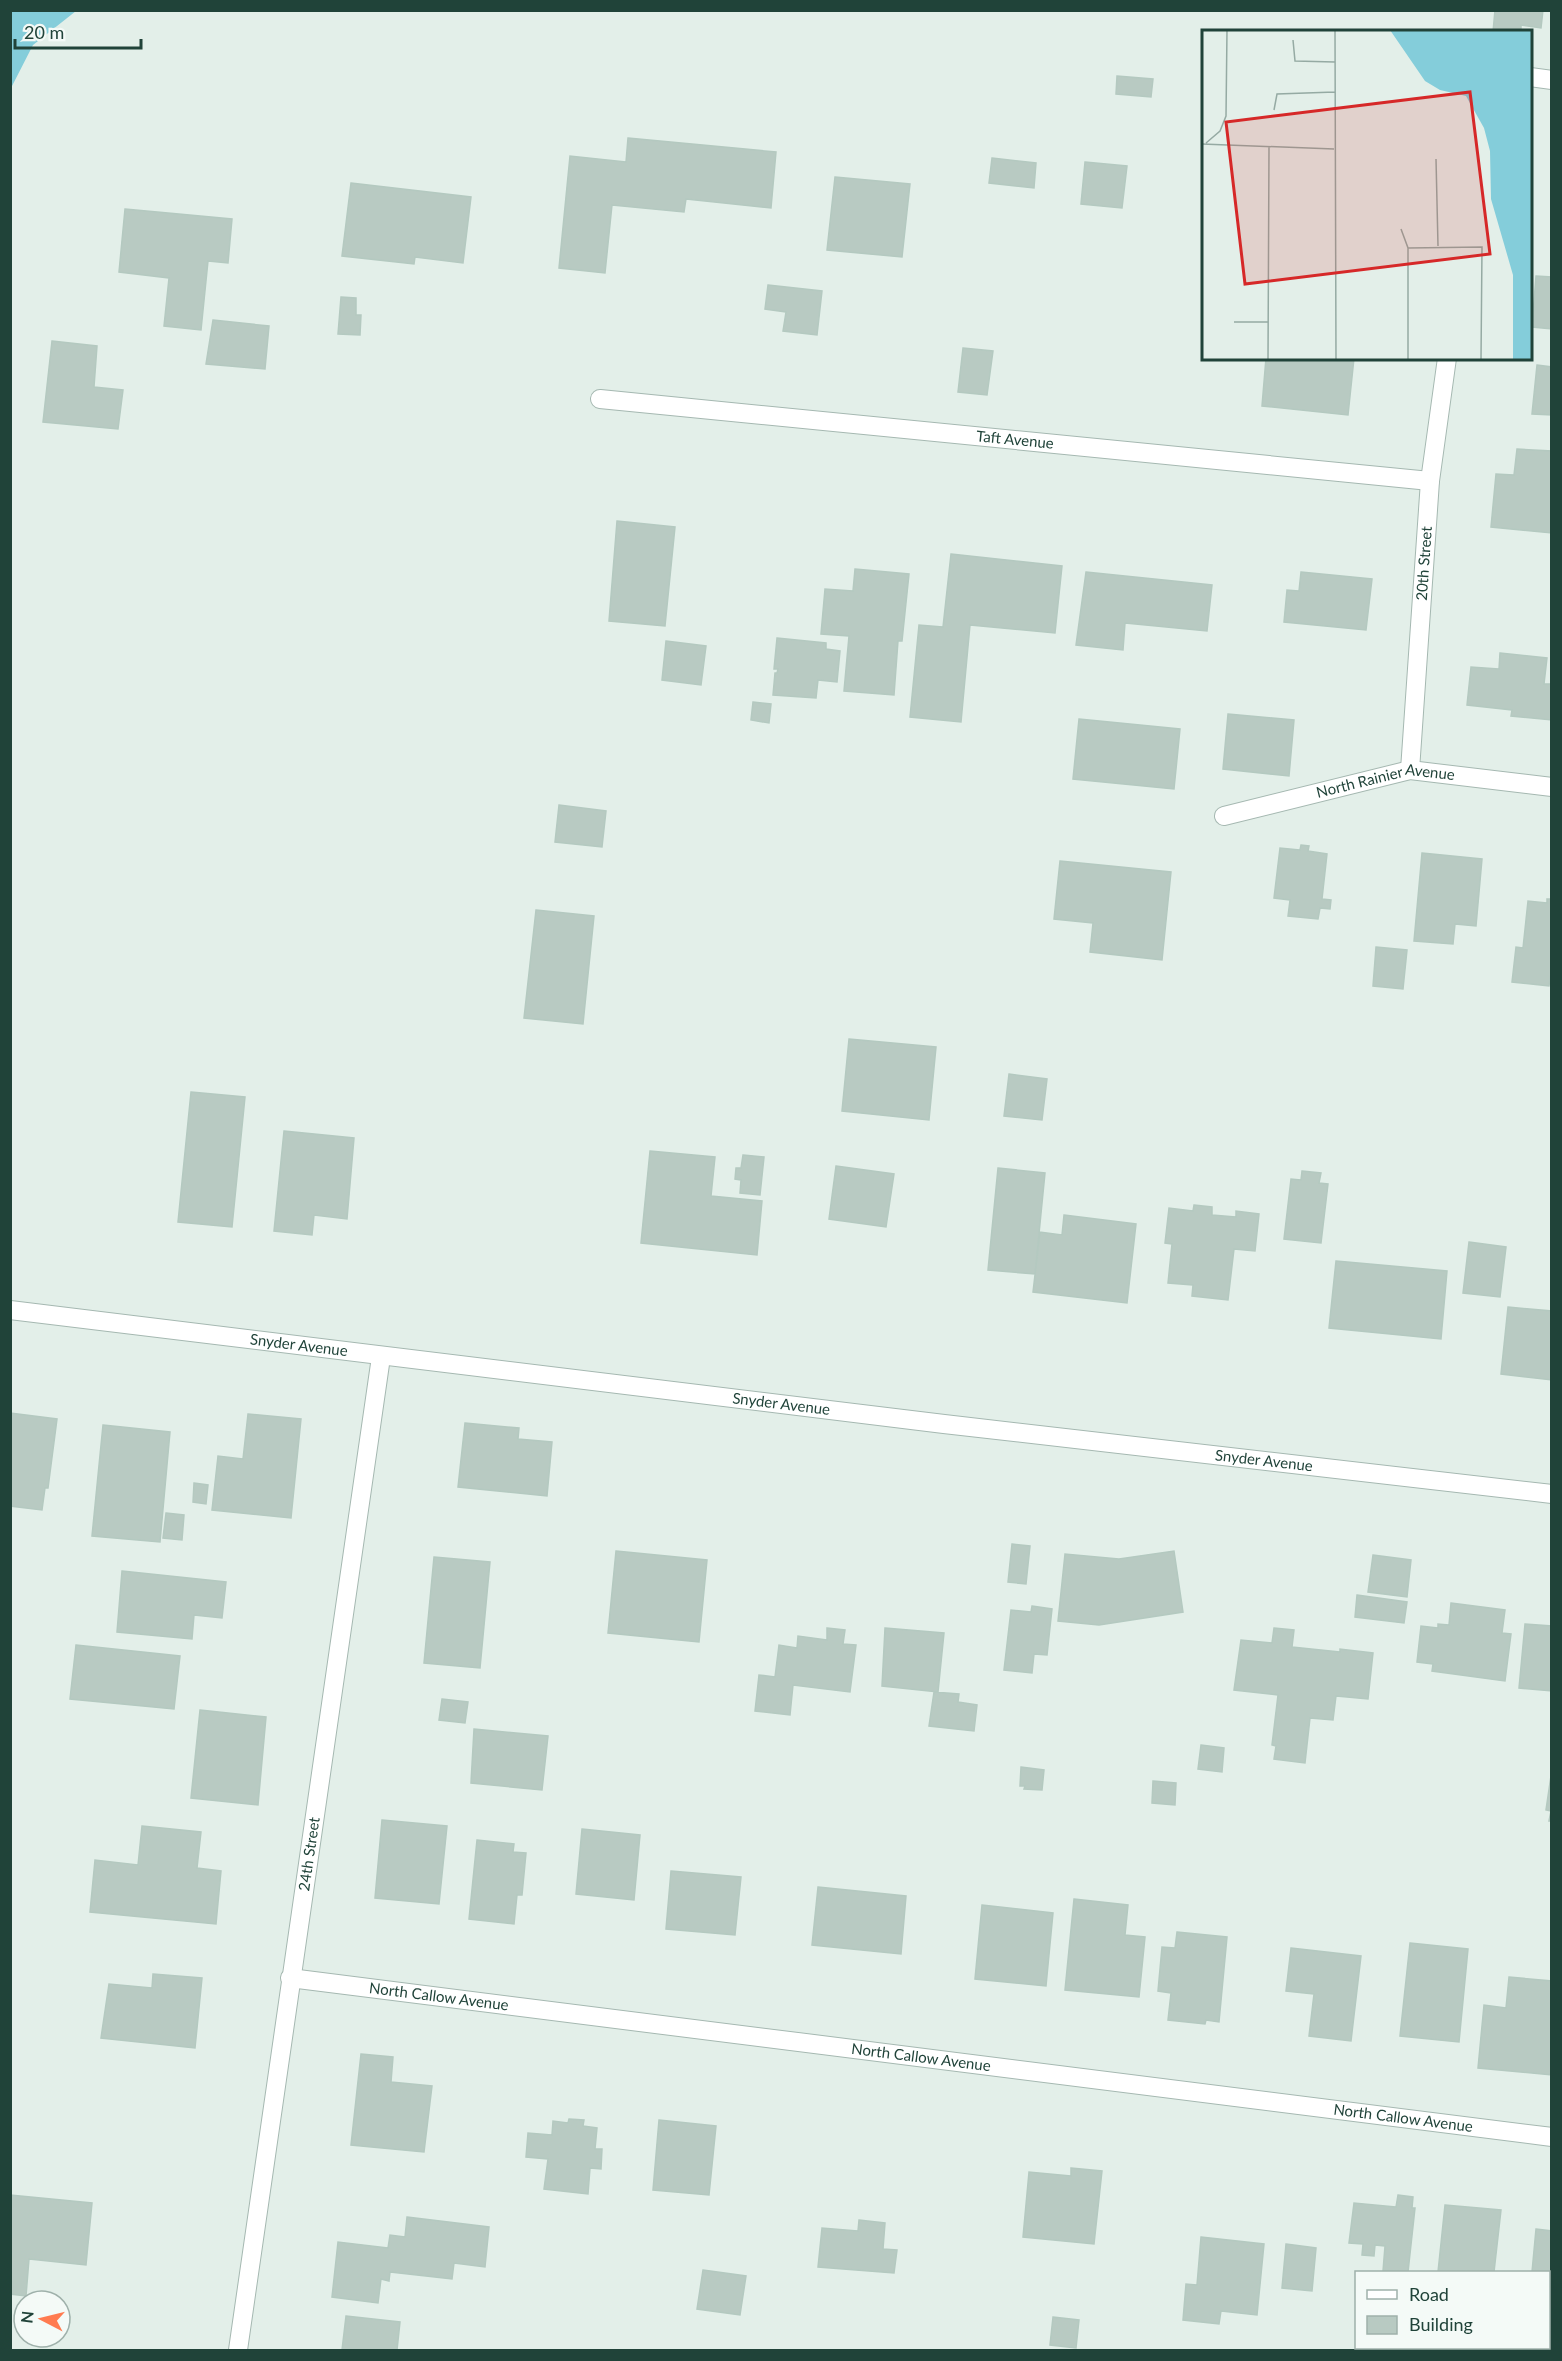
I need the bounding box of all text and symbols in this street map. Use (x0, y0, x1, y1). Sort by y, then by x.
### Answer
scale bar (15, 12, 141, 50)
text: 20 m (24, 21, 64, 43)
inset map (1202, 30, 1532, 360)
street label: Taft Avenue (975, 426, 1055, 452)
street label: 20th Street (1412, 525, 1435, 601)
street label: North Rainier Avenue (1314, 760, 1456, 801)
street label: Snyder Avenue (249, 1329, 349, 1359)
street label: Snyder Avenue (732, 1388, 831, 1418)
street label: Snyder Avenue (1214, 1445, 1314, 1474)
street label: 24th Street (294, 1815, 323, 1892)
street label: North Callow Avenue (368, 1978, 510, 2013)
street label: North Callow Avenue (850, 2039, 992, 2074)
street label: North Callow Avenue (1333, 2100, 1474, 2135)
legend (1355, 2271, 1550, 2349)
text: Road (1409, 2283, 1449, 2305)
north arrow (12, 2289, 72, 2349)
text: N (16, 2310, 37, 2324)
text: Building (1409, 2313, 1473, 2335)

